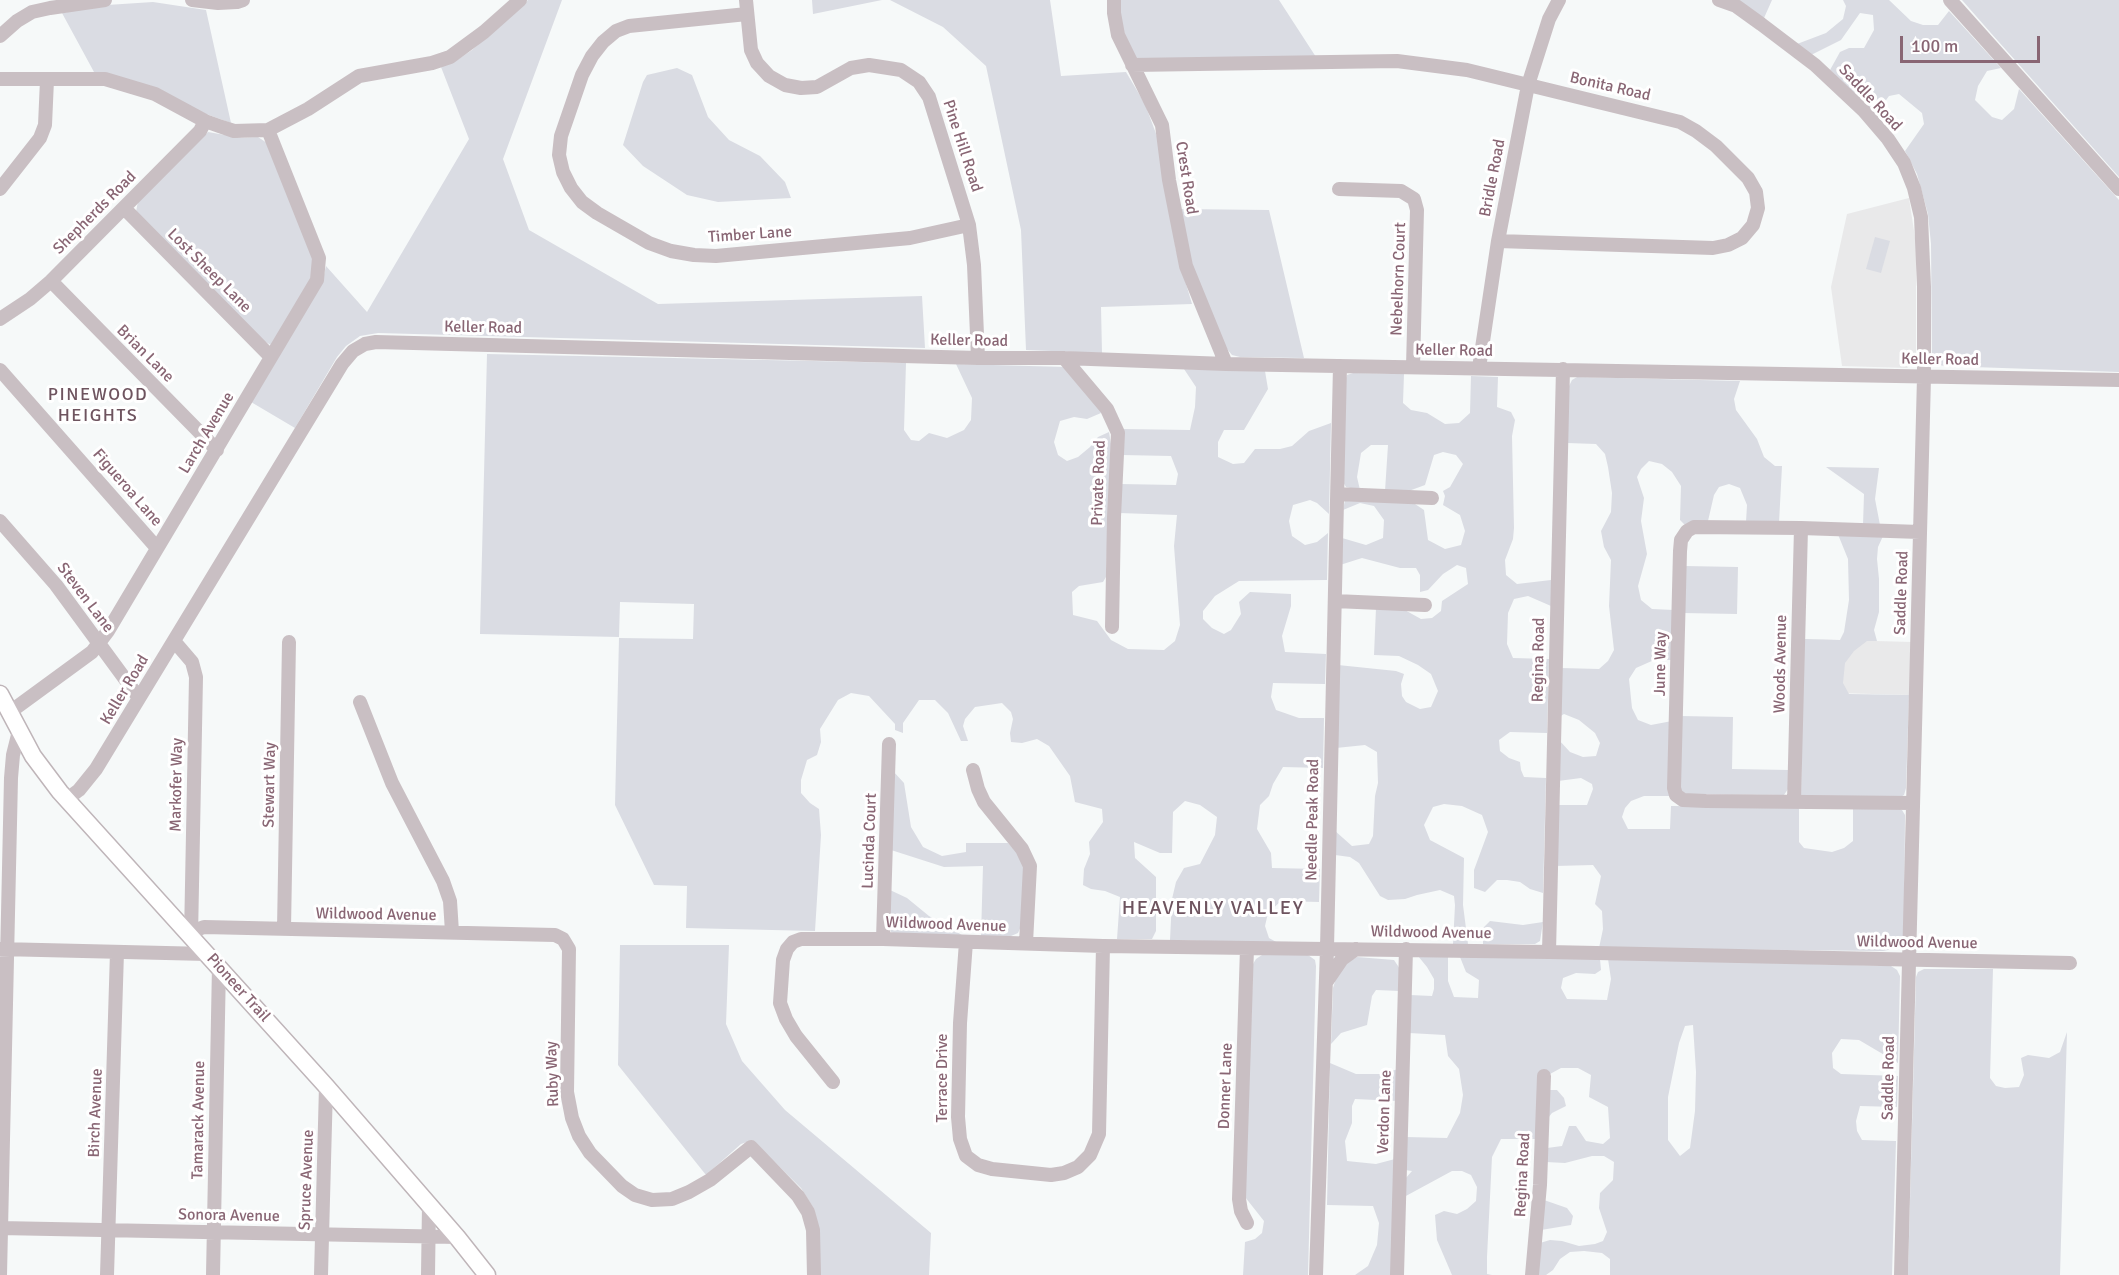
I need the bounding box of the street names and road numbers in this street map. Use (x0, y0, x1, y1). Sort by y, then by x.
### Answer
street label: Saddle Road (1834, 61, 1906, 135)
street label: Bonita Road (1568, 68, 1652, 106)
street label: Pine Hill Road (938, 97, 986, 195)
street label: Bridle Road (1476, 138, 1510, 218)
street label: Crest Road (1171, 140, 1201, 216)
street label: Shepherds Road (49, 167, 141, 259)
street label: Timber Lane (708, 222, 792, 248)
street label: Nebelhorn Court (1387, 222, 1411, 336)
street label: Lost Sheep Lane (163, 225, 255, 317)
street label: Keller Road (444, 318, 522, 338)
street label: Brian Lane (112, 321, 178, 387)
street label: Keller Road (930, 331, 1008, 351)
street label: Keller Road (1415, 341, 1493, 361)
street label: Keller Road (1901, 350, 1979, 370)
street label: Larch Avenue (175, 389, 239, 477)
street label: Private Road (1088, 440, 1110, 526)
street label: Figueroa Lane (88, 445, 166, 531)
street label: Saddle Road (1891, 551, 1913, 635)
street label: Steven Lane (53, 559, 117, 637)
street label: Woods Avenue (1771, 615, 1791, 713)
street label: Regina Road (1529, 617, 1549, 703)
street label: June Way (1651, 632, 1671, 696)
street label: Keller Road (97, 652, 153, 728)
street label: Markofer Way (167, 738, 187, 832)
street label: Stewart Way (260, 742, 280, 828)
street label: Needle Peak Road (1302, 759, 1324, 881)
street label: Lucinda Court (859, 793, 881, 889)
street label: Wildwood Avenue (315, 904, 437, 926)
street label: Wildwood Avenue (885, 913, 1007, 937)
street label: Wildwood Avenue (1370, 922, 1492, 944)
street label: Wildwood Avenue (1856, 932, 1978, 954)
street label: Pioneer Trail (202, 950, 274, 1026)
street label: Terrace Drive (933, 1033, 953, 1123)
street label: Saddle Road (1879, 1036, 1899, 1120)
street label: Ruby Way (542, 1041, 564, 1107)
street label: Donner Lane (1215, 1042, 1237, 1130)
street label: Tamarack Avenue (188, 1061, 210, 1179)
street label: Birch Avenue (85, 1068, 107, 1158)
street label: Verdon Lane (1374, 1070, 1396, 1154)
street label: Spruce Avenue (296, 1129, 318, 1231)
street label: Regina Road (1511, 1132, 1535, 1218)
street label: Sonora Avenue (178, 1206, 280, 1226)

